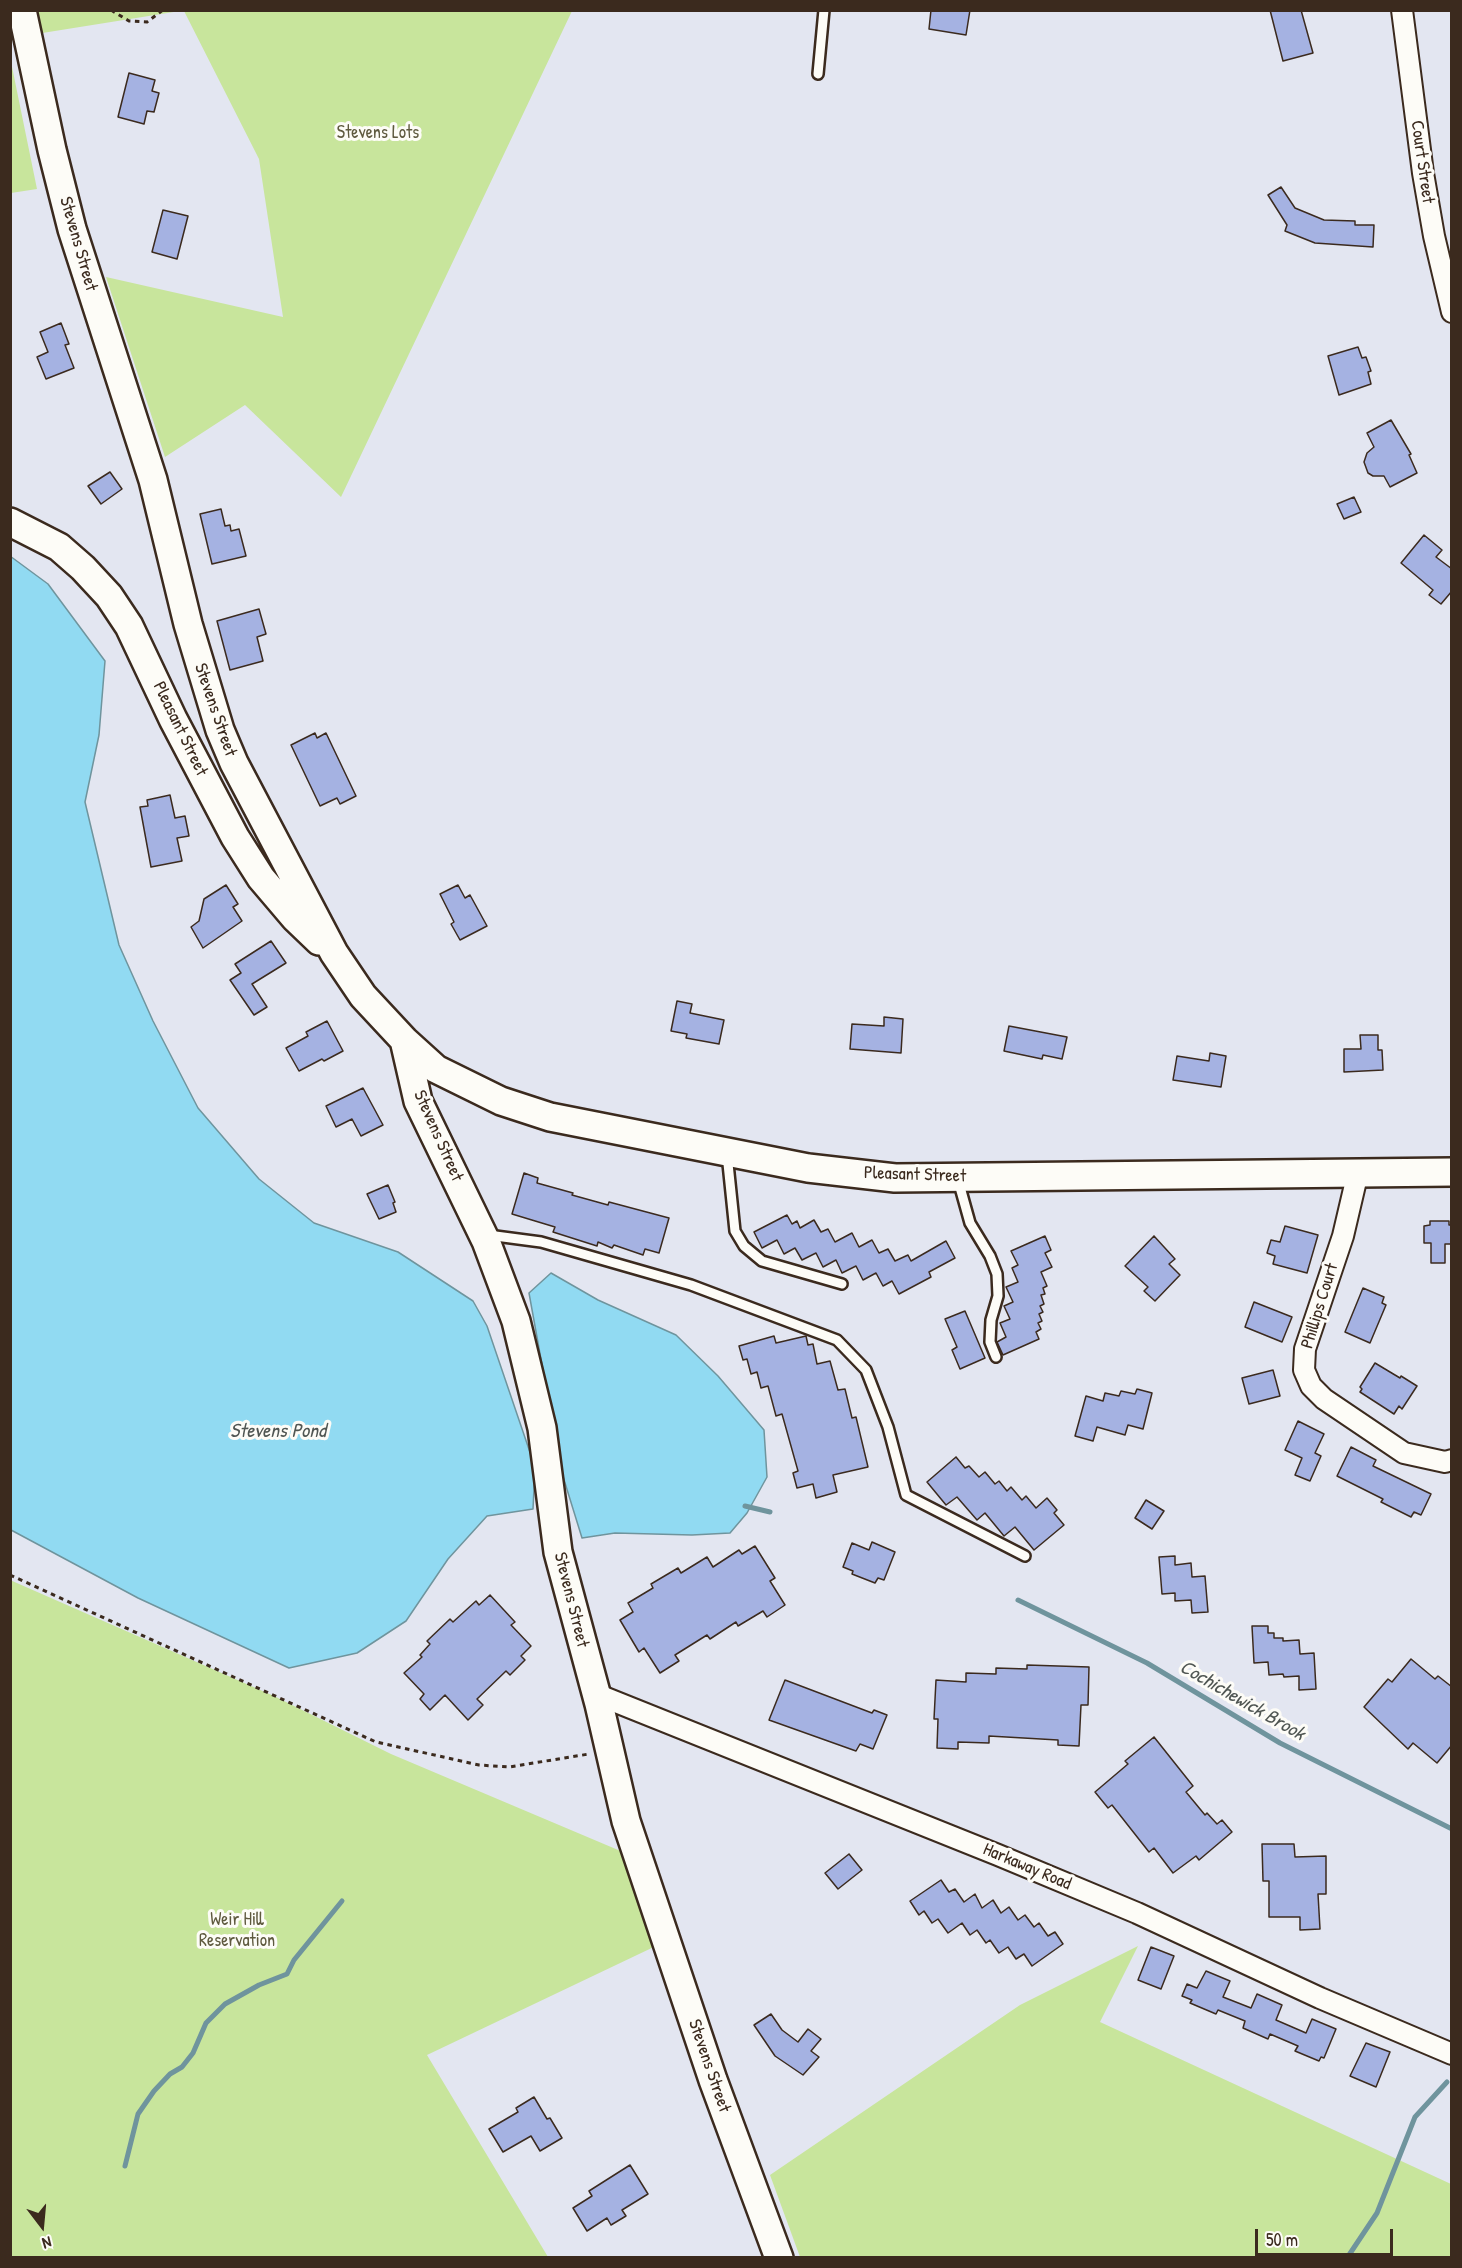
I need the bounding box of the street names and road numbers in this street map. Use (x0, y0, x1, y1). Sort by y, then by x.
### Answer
street label: Court Street (1405, 119, 1439, 205)
street label: Stevens Street (54, 194, 102, 294)
street label: Stevens Street (189, 661, 241, 759)
street label: Pleasant Street (148, 678, 212, 780)
street label: Stevens Street (408, 1087, 468, 1185)
street label: Pleasant Street (864, 1162, 966, 1188)
street label: Phillips Court (1297, 1261, 1343, 1351)
street label: Stevens Street (549, 1550, 593, 1650)
street label: Harkaway Road (980, 1839, 1074, 1895)
street label: Stevens Street (683, 2017, 735, 2115)

